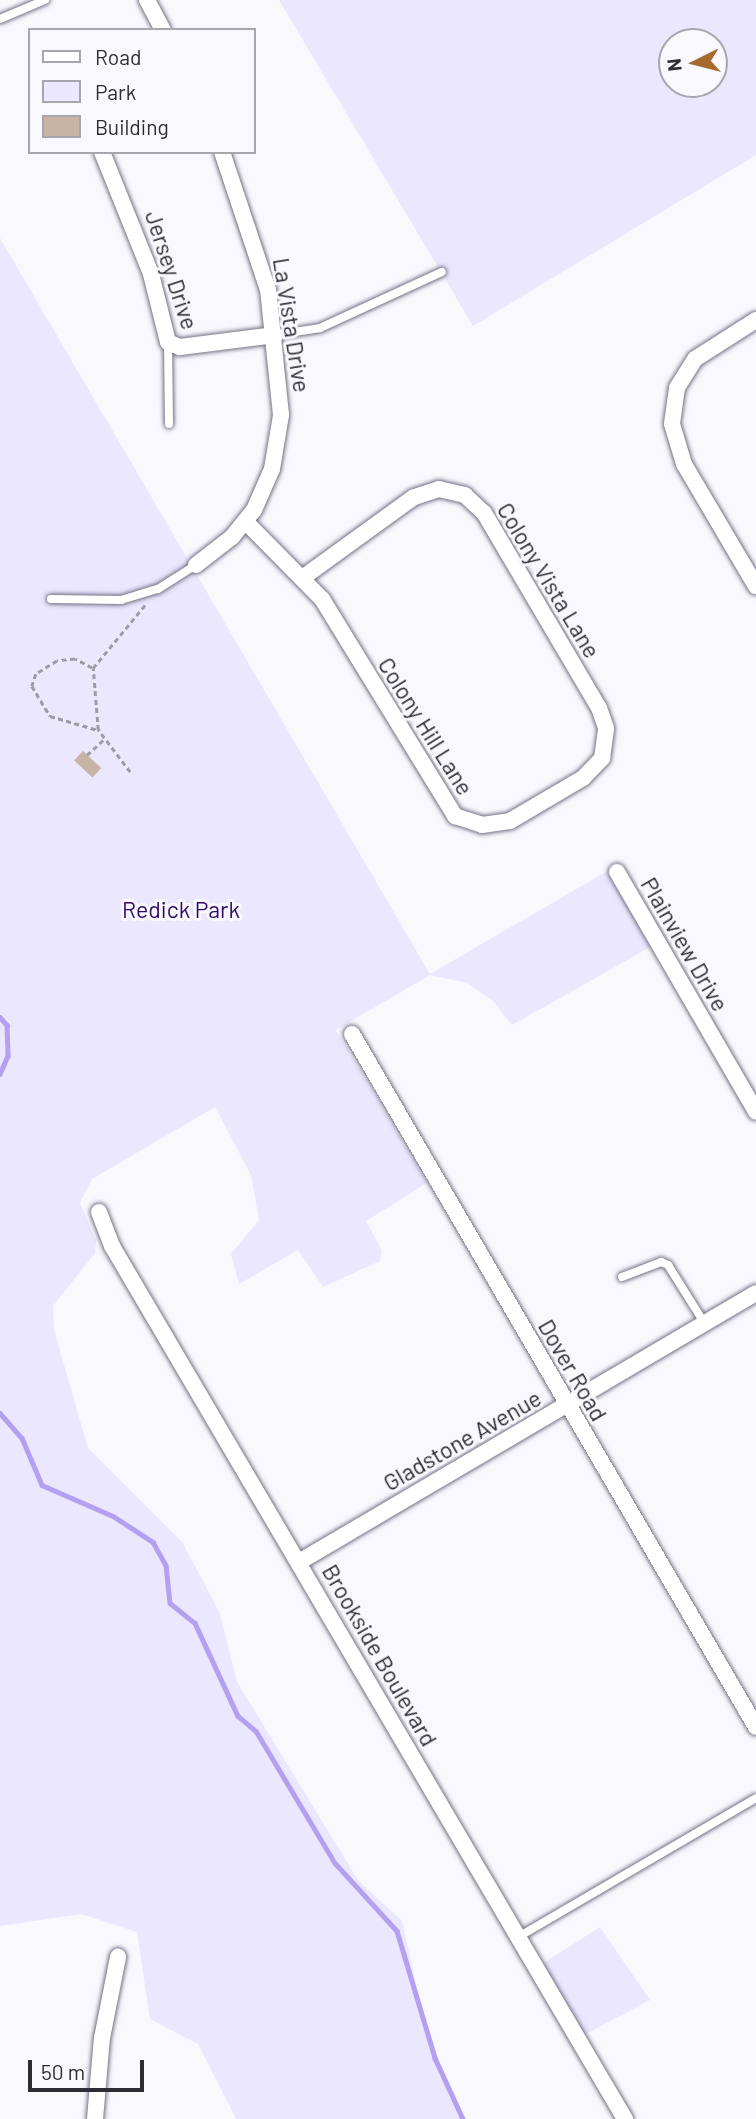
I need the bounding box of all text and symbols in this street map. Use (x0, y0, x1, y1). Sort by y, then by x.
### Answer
legend (28, 28, 256, 154)
north arrow (658, 28, 728, 98)
text: Road (95, 44, 141, 69)
text: N (662, 58, 686, 73)
text: Park (95, 79, 136, 104)
text: Building (95, 114, 169, 139)
street label: Jersey Drive (140, 207, 204, 333)
street label: La Vista Drive (268, 256, 316, 394)
street label: Colony Vista Lane (492, 497, 606, 663)
street label: Colony Hill Lane (373, 652, 479, 800)
street label: Plainview Drive (636, 872, 734, 1016)
park label: Redick Park (122, 895, 240, 923)
street label: Dover Road (533, 1314, 613, 1426)
street label: Gladstone Avenue (378, 1384, 546, 1496)
street label: Brookside Boulevard (317, 1559, 443, 1751)
scale bar (32, 2046, 147, 2090)
text: 50 m (41, 2059, 85, 2084)

